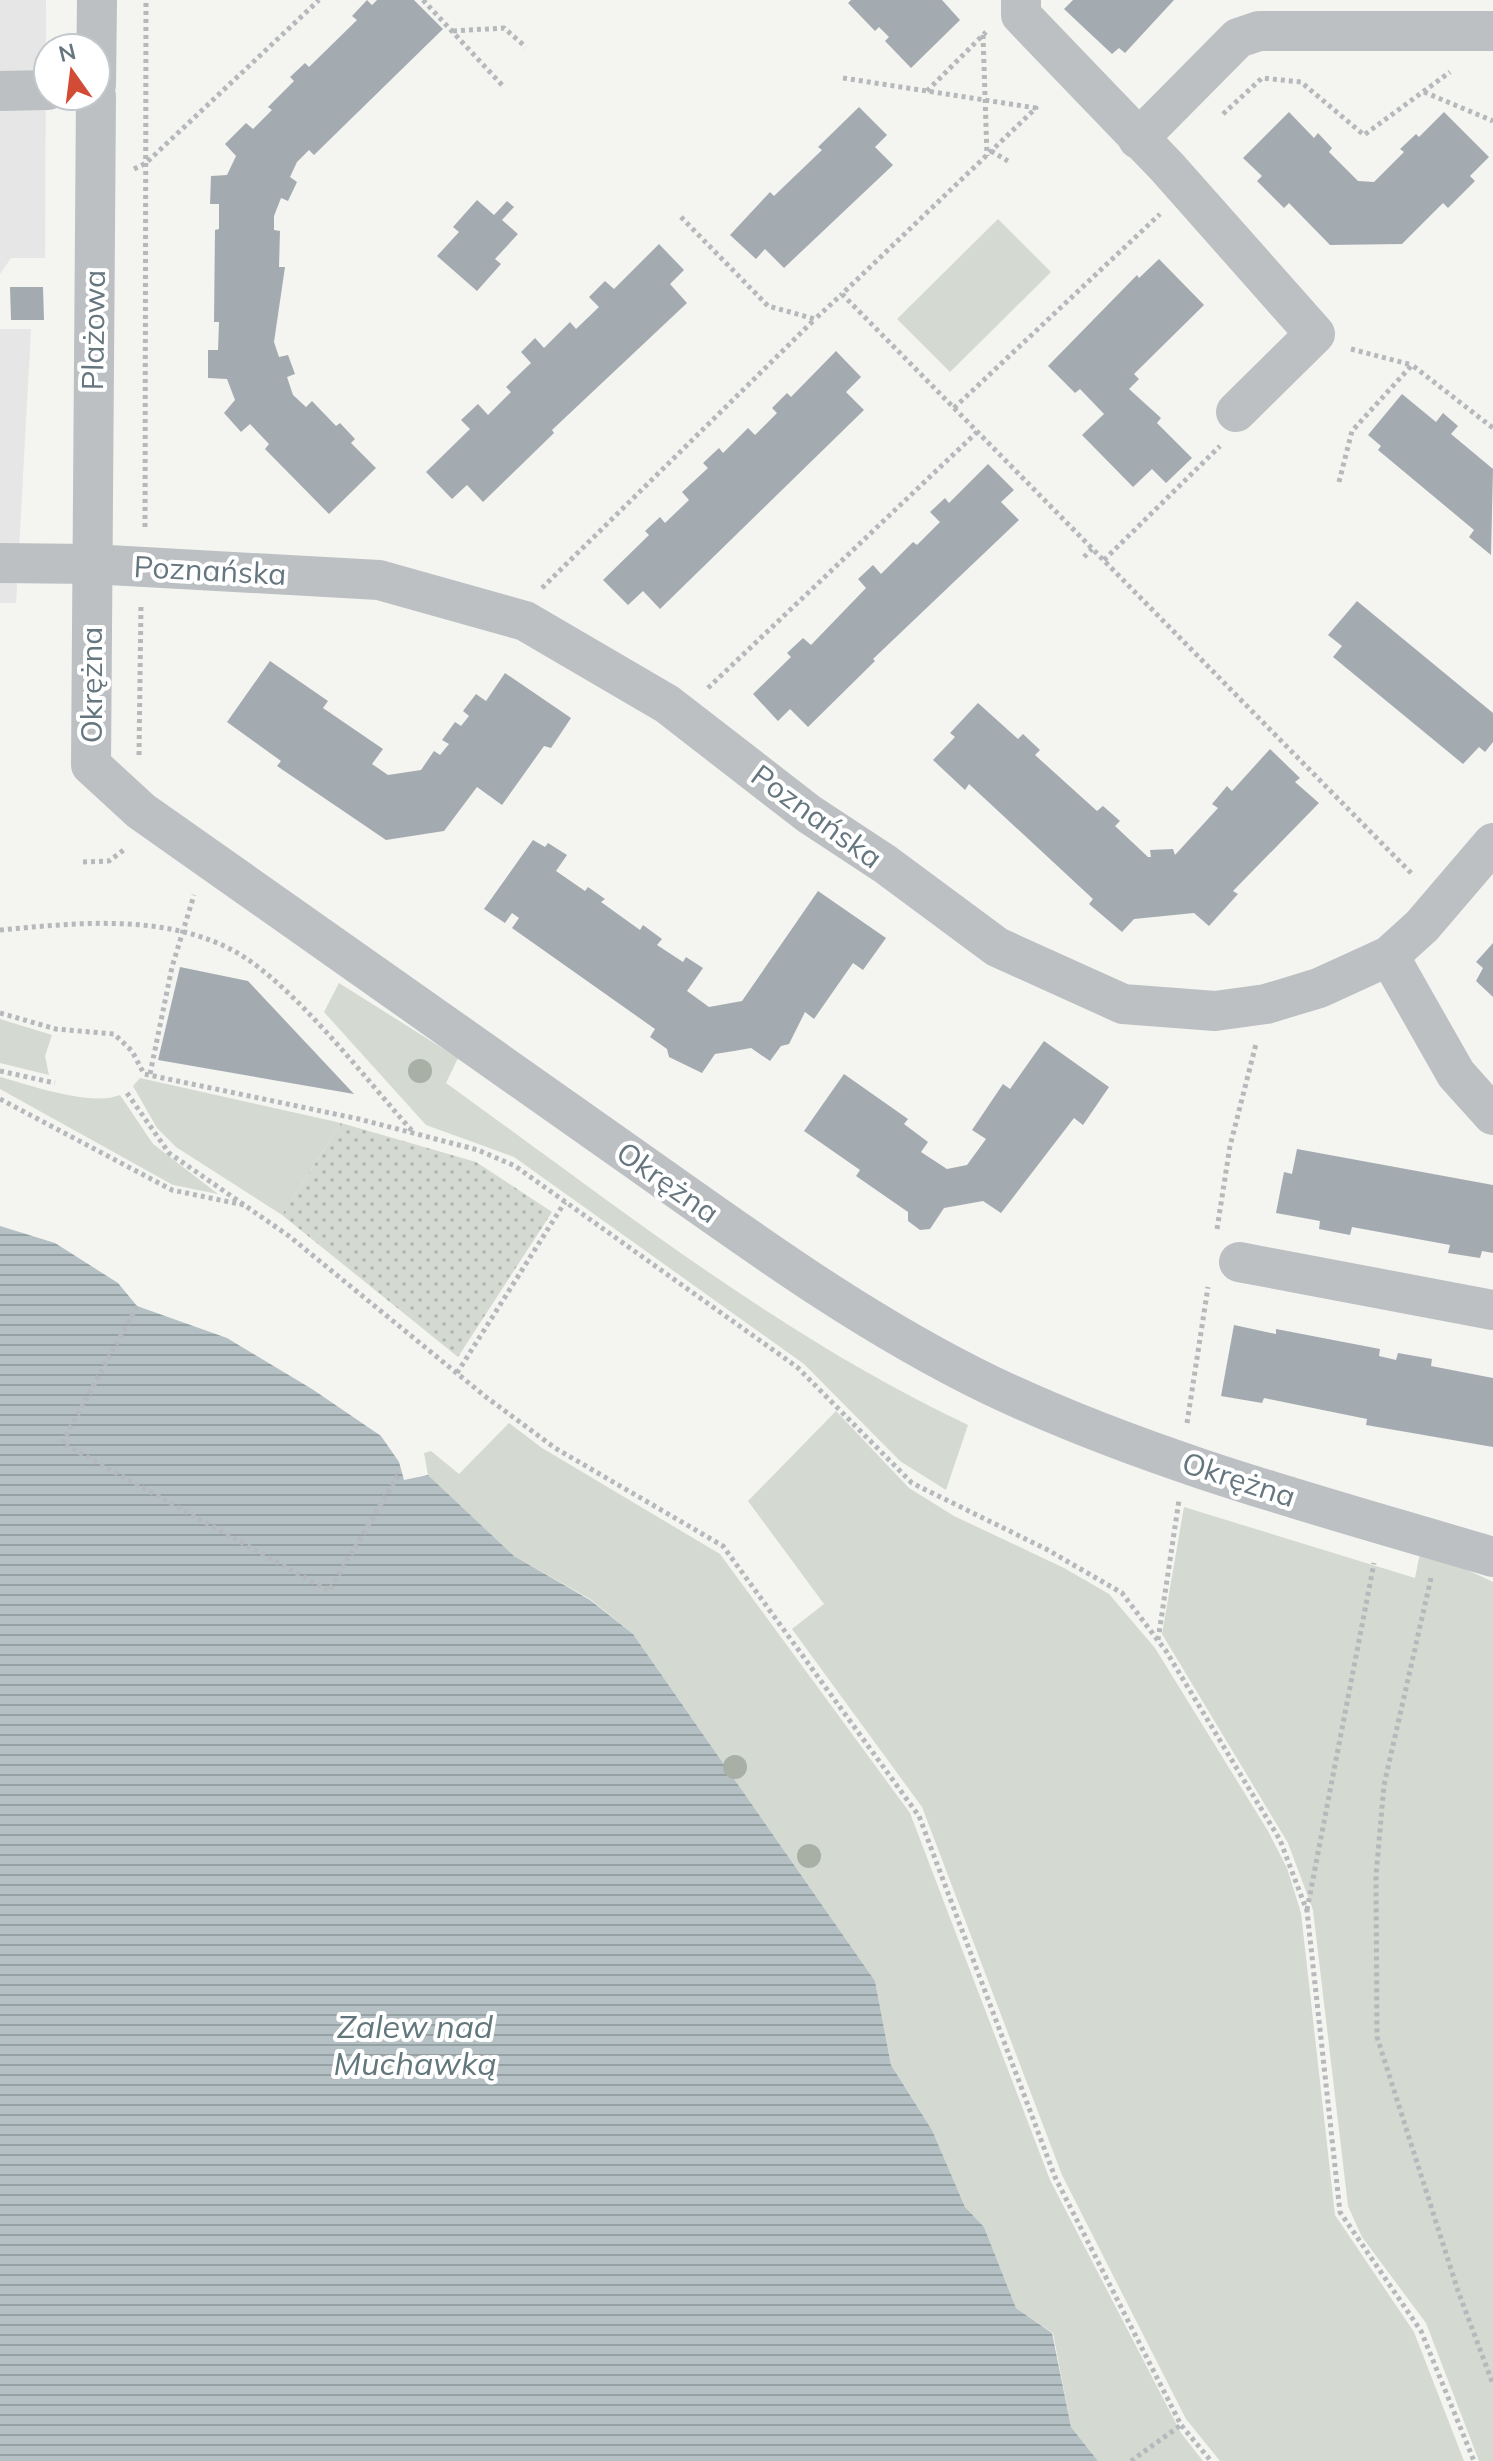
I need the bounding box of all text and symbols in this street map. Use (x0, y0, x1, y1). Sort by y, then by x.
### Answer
north arrow (32, 32, 112, 112)
text: N (56, 37, 79, 68)
street label: Plażowa (73, 269, 113, 391)
street label: Poznańska (133, 547, 287, 593)
street label: Okrężna (72, 627, 110, 743)
street label: Poznańska (744, 756, 890, 876)
street label: Okrężna (609, 1133, 727, 1231)
street label: Okrężna (1178, 1443, 1300, 1515)
water label: Zalew nad Muchawką (334, 2006, 496, 2083)

